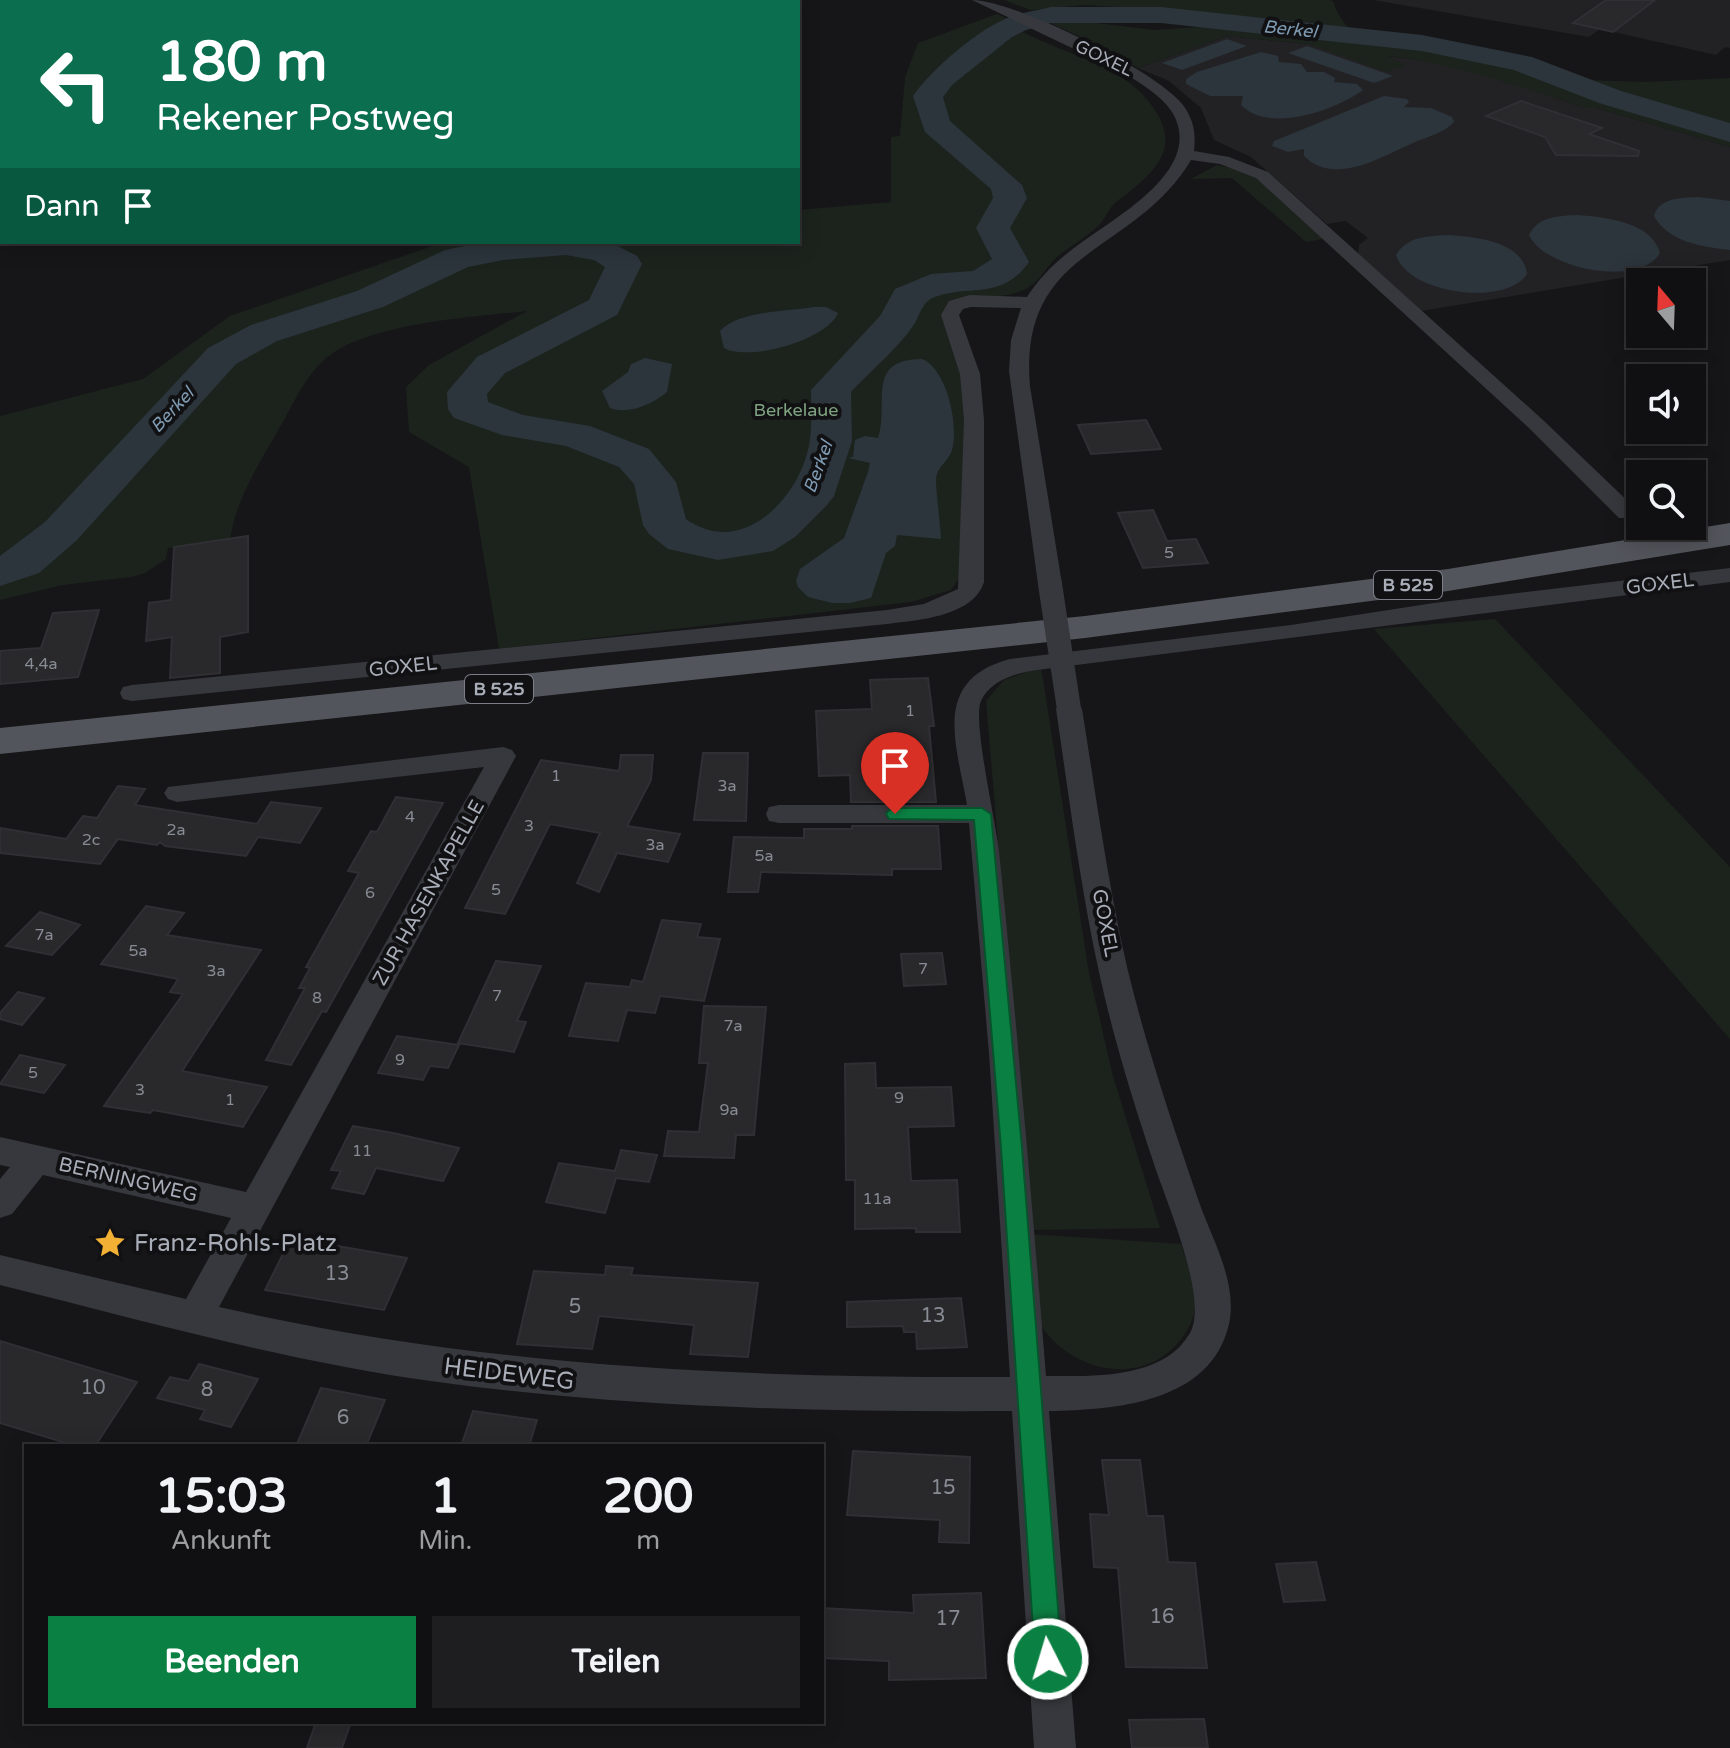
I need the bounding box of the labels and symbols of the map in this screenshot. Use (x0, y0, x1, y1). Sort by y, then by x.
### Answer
water label: Berkel (1262, 15, 1320, 43)
street label: GOXEL (1071, 35, 1137, 82)
north arrow (1626, 268, 1706, 348)
water label: Berkel (146, 381, 200, 437)
park label: Berkelaue (754, 399, 838, 421)
water label: Berkel (798, 436, 838, 496)
house number: 5 (1164, 543, 1174, 563)
street label: GOXEL (1625, 568, 1696, 600)
road number: B 525 (1374, 571, 1442, 599)
street label: GOXEL (368, 651, 439, 683)
house number: 4,4a (25, 654, 57, 674)
road number: B 525 (465, 675, 533, 703)
house number: 1 (905, 701, 915, 721)
pin (861, 732, 929, 814)
house number: 1 (551, 766, 561, 786)
house number: 3a (717, 776, 737, 796)
street label: ZUR HASENKAPELLE (368, 796, 490, 990)
house number: 4 (405, 807, 415, 827)
house number: 3 (524, 816, 534, 836)
house number: 2a (166, 820, 186, 840)
house number: 2c (82, 830, 100, 850)
house number: 3a (645, 835, 665, 855)
house number: 5a (754, 846, 774, 866)
house number: 5 (491, 880, 501, 900)
house number: 6 (365, 883, 375, 903)
street label: GOXEL (1087, 887, 1123, 959)
house number: 7a (34, 925, 54, 945)
house number: 5a (128, 941, 148, 961)
house number: 7 (918, 959, 928, 979)
house number: 3a (206, 961, 226, 981)
house number: 7 (492, 986, 502, 1006)
house number: 8 (312, 988, 322, 1008)
house number: 7a (723, 1016, 743, 1036)
house number: 9 (395, 1050, 405, 1070)
house number: 5 (28, 1063, 38, 1083)
house number: 3 (135, 1080, 145, 1100)
house number: 9 (894, 1088, 904, 1108)
house number: 1 (225, 1090, 235, 1110)
house number: 9a (719, 1100, 739, 1120)
house number: 11 (352, 1141, 372, 1161)
street label: BERNINGWEG (56, 1152, 200, 1208)
house number: 11a (862, 1189, 892, 1209)
place icon: Franz-Rohls-Platz (93, 1226, 127, 1260)
place label: Franz-Rohls-Platz (134, 1229, 337, 1258)
house number: 13 (324, 1262, 350, 1286)
house number: 5 (569, 1295, 581, 1319)
house number: 13 (920, 1304, 946, 1328)
street label: HEIDEWEG (442, 1352, 576, 1396)
house number: 10 (80, 1376, 106, 1400)
house number: 8 (201, 1378, 213, 1402)
house number: 6 (337, 1406, 349, 1430)
house number: 15 (930, 1476, 956, 1500)
house number: 16 (1149, 1605, 1175, 1629)
house number: 17 (935, 1607, 961, 1631)
position arrow (1006, 1617, 1090, 1701)

